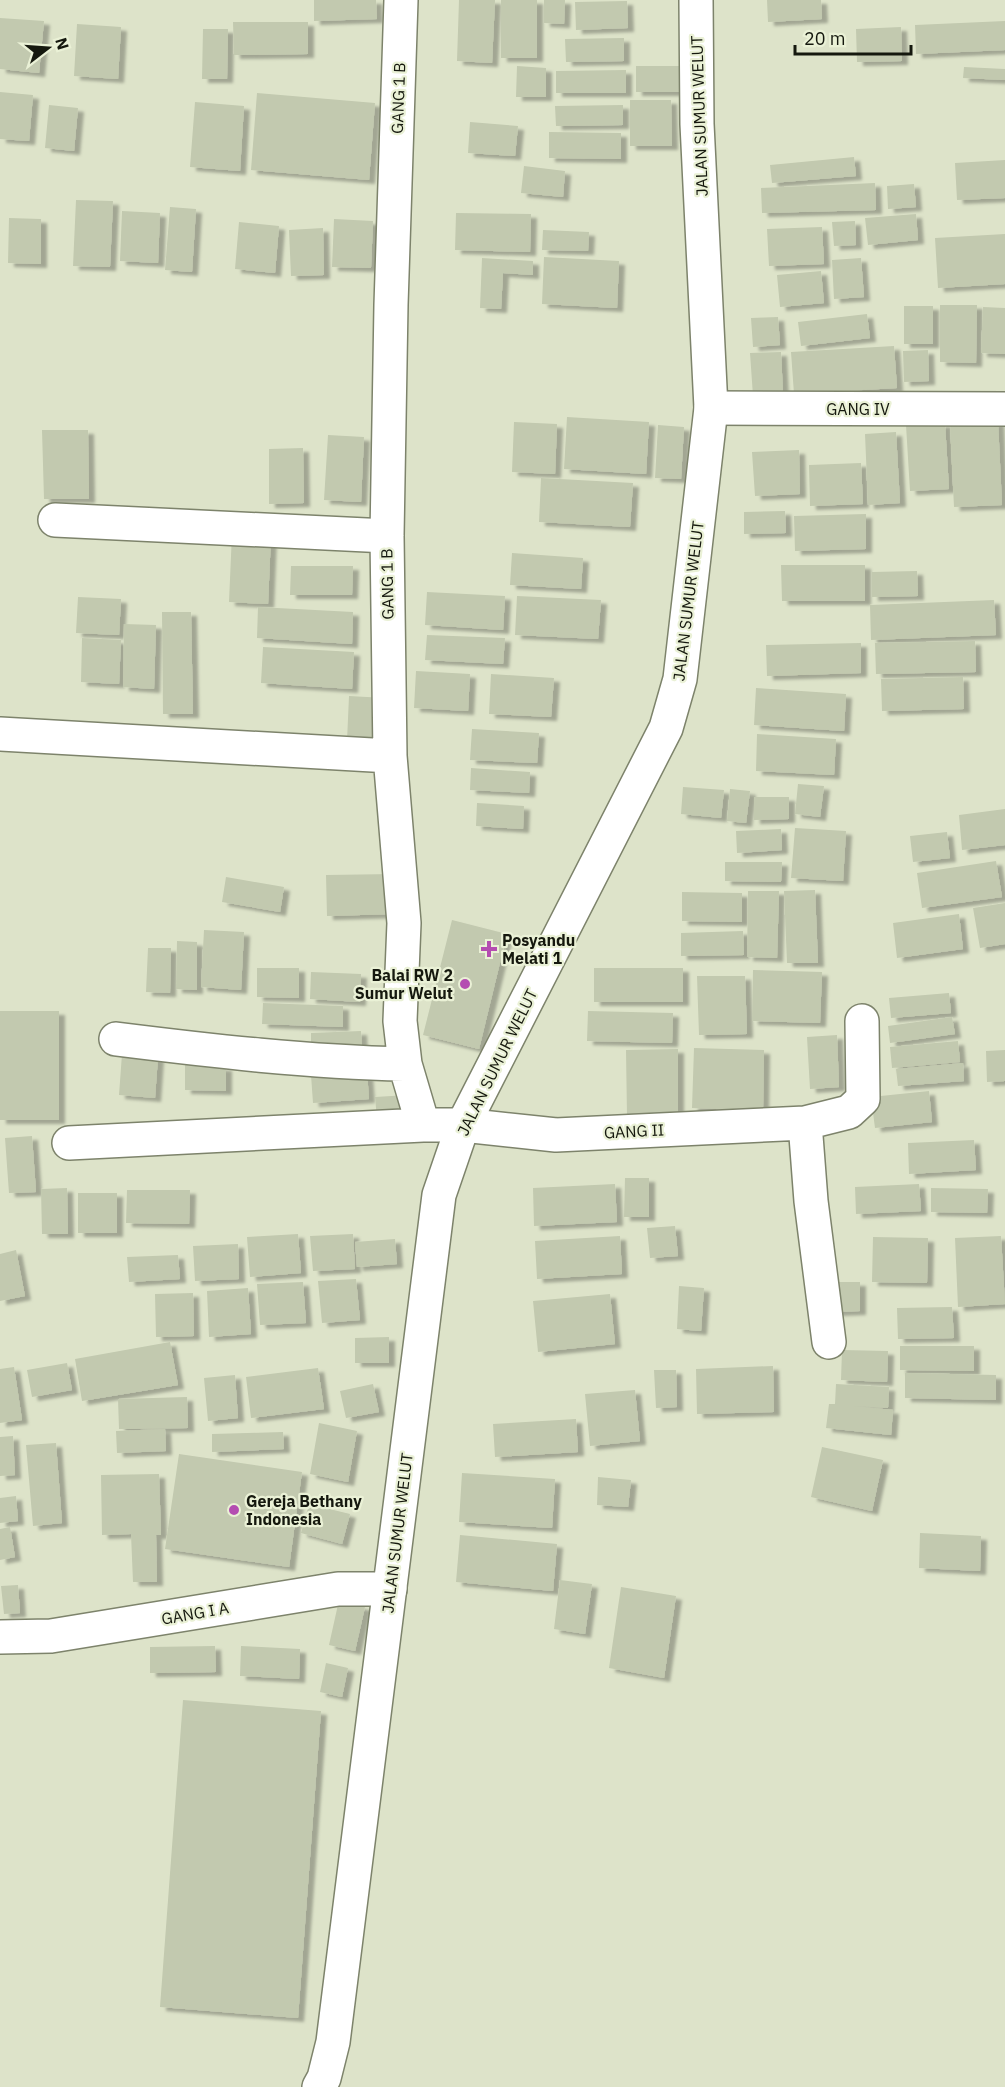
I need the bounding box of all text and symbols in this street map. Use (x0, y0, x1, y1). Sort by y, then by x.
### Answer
north arrow (18, 18, 78, 78)
scale bar (795, 18, 910, 56)
text: 20 m (804, 27, 846, 50)
text: N (51, 35, 74, 52)
street label: JALAN SUMUR WELUT (686, 35, 712, 197)
street label: GANG 1 B (387, 62, 409, 134)
street label: GANG IV (826, 399, 890, 419)
street label: JALAN SUMUR WELUT (668, 520, 708, 682)
street label: GANG 1 B (376, 548, 398, 620)
place label: Posyandu Melati 1 (502, 930, 575, 968)
marker: Posyandu Melati 1 (480, 940, 498, 958)
place label: Balai RW 2 Sumur Welut (355, 965, 453, 1003)
marker: Balai RW 2 Sumur Welut (458, 977, 472, 991)
street label: JALAN SUMUR WELUT (453, 985, 541, 1139)
street label: GANG II (603, 1119, 665, 1143)
street label: JALAN SUMUR WELUT (377, 1452, 417, 1614)
place label: Gereja Bethany Indonesia (246, 1491, 362, 1529)
marker: Gereja Bethany Indonesia (227, 1503, 241, 1517)
street label: GANG I A (160, 1597, 230, 1629)

